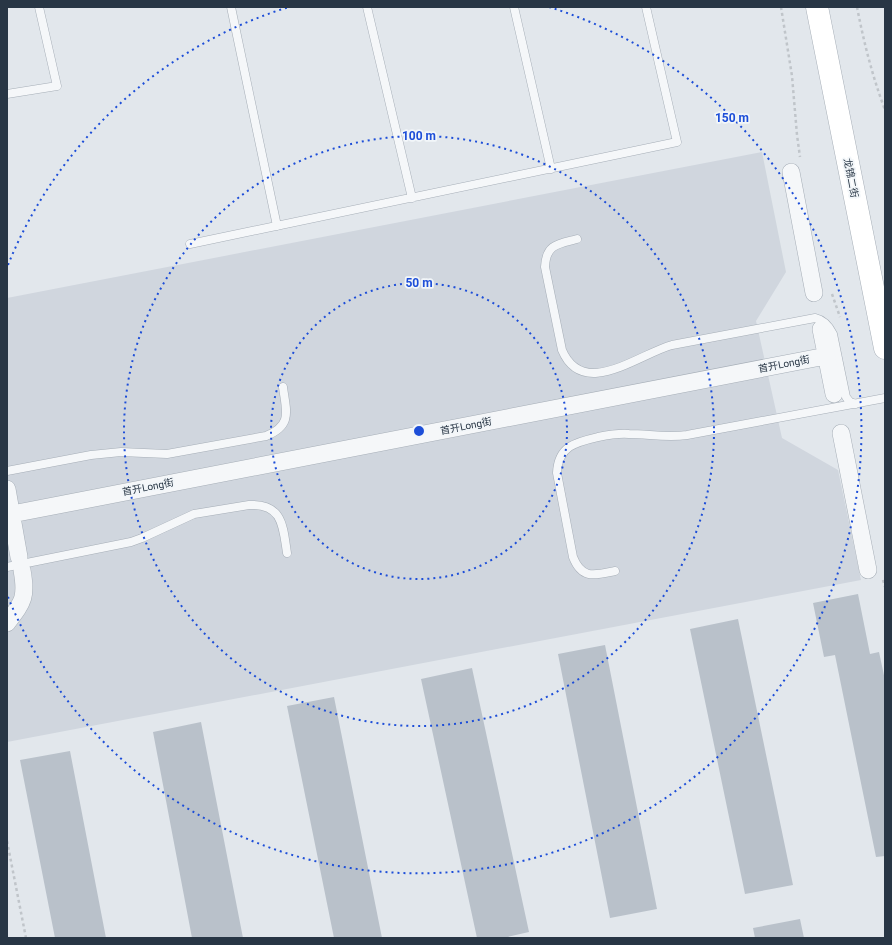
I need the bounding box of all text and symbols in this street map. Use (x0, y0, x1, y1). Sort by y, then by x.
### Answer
text: 150 m (715, 111, 749, 125)
text: 100 m (402, 129, 436, 143)
street label: 龙锦二街 (842, 157, 860, 199)
text: 50 m (405, 276, 433, 290)
street label: 首开Long街 (757, 354, 811, 374)
street label: 首开Long街 (439, 416, 493, 436)
centre of rings (412, 424, 426, 438)
street label: 首开Long街 (121, 477, 175, 497)

